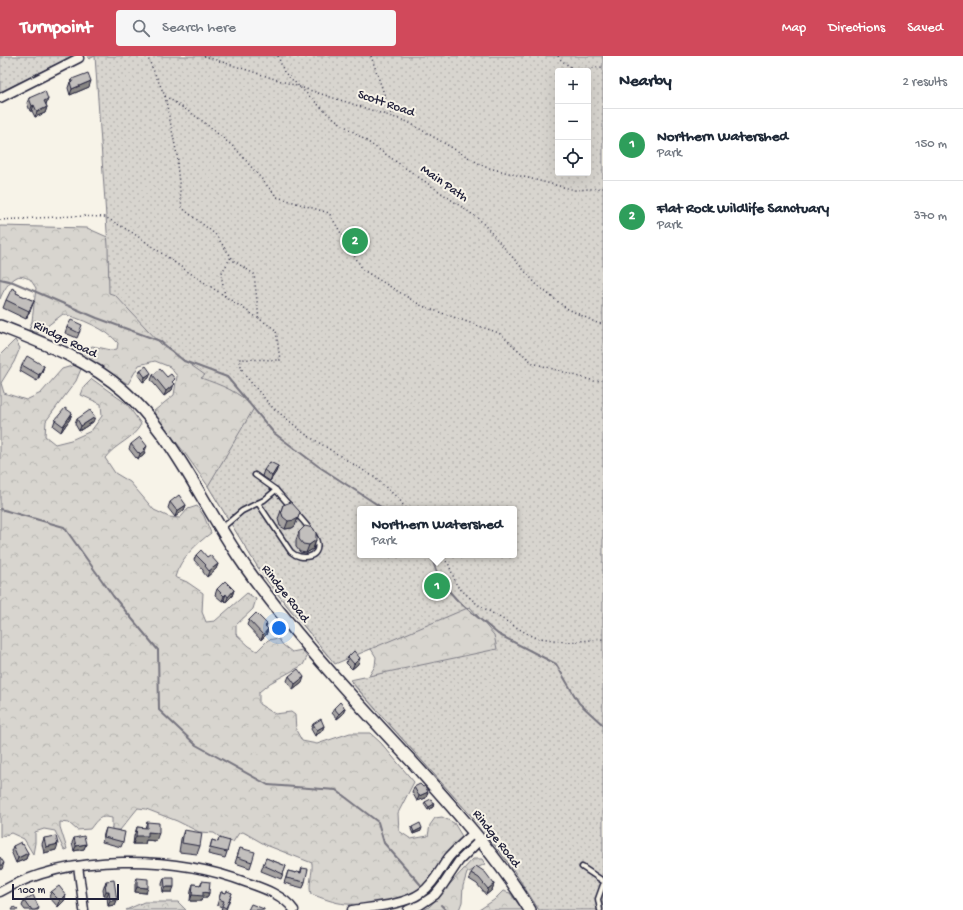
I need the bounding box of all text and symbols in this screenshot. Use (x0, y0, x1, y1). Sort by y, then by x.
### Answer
search box (116, 10, 396, 46)
text: Turnpoint (20, 17, 92, 40)
icon: search (130, 17, 152, 39)
text: Search here (162, 19, 236, 37)
text: Map (782, 20, 806, 37)
text: Directions (828, 20, 885, 37)
text: Saved (907, 20, 943, 37)
map controls (555, 68, 591, 176)
button: + (555, 68, 591, 104)
text: Nearby (619, 72, 672, 92)
text: 2 results (902, 75, 947, 90)
street label: Scott Road (356, 87, 418, 121)
button: − (555, 104, 591, 140)
text: Northern Watershed (657, 128, 788, 146)
text: 1 (629, 137, 635, 152)
text: 150 m (915, 137, 947, 152)
button: locate (555, 140, 591, 176)
text: Park (657, 146, 682, 161)
street label: Main Path (417, 162, 471, 206)
text: Flat Rock Wildlife Sanctuary (657, 200, 829, 218)
text: 2 (629, 209, 635, 224)
text: 370 m (914, 209, 947, 224)
text: Park (657, 218, 682, 233)
pin: 2 (342, 226, 368, 256)
street label: Rindge Road (31, 318, 101, 362)
popup (357, 506, 517, 558)
text: Northern Watershed (371, 516, 503, 534)
text: Park (371, 534, 396, 549)
street label: Rindge Road (258, 562, 313, 627)
pin: 1 (424, 571, 450, 601)
your location (269, 618, 289, 638)
street label: Rindge Road (469, 807, 524, 872)
scale bar (12, 882, 119, 901)
text: 100 m (18, 885, 45, 897)

